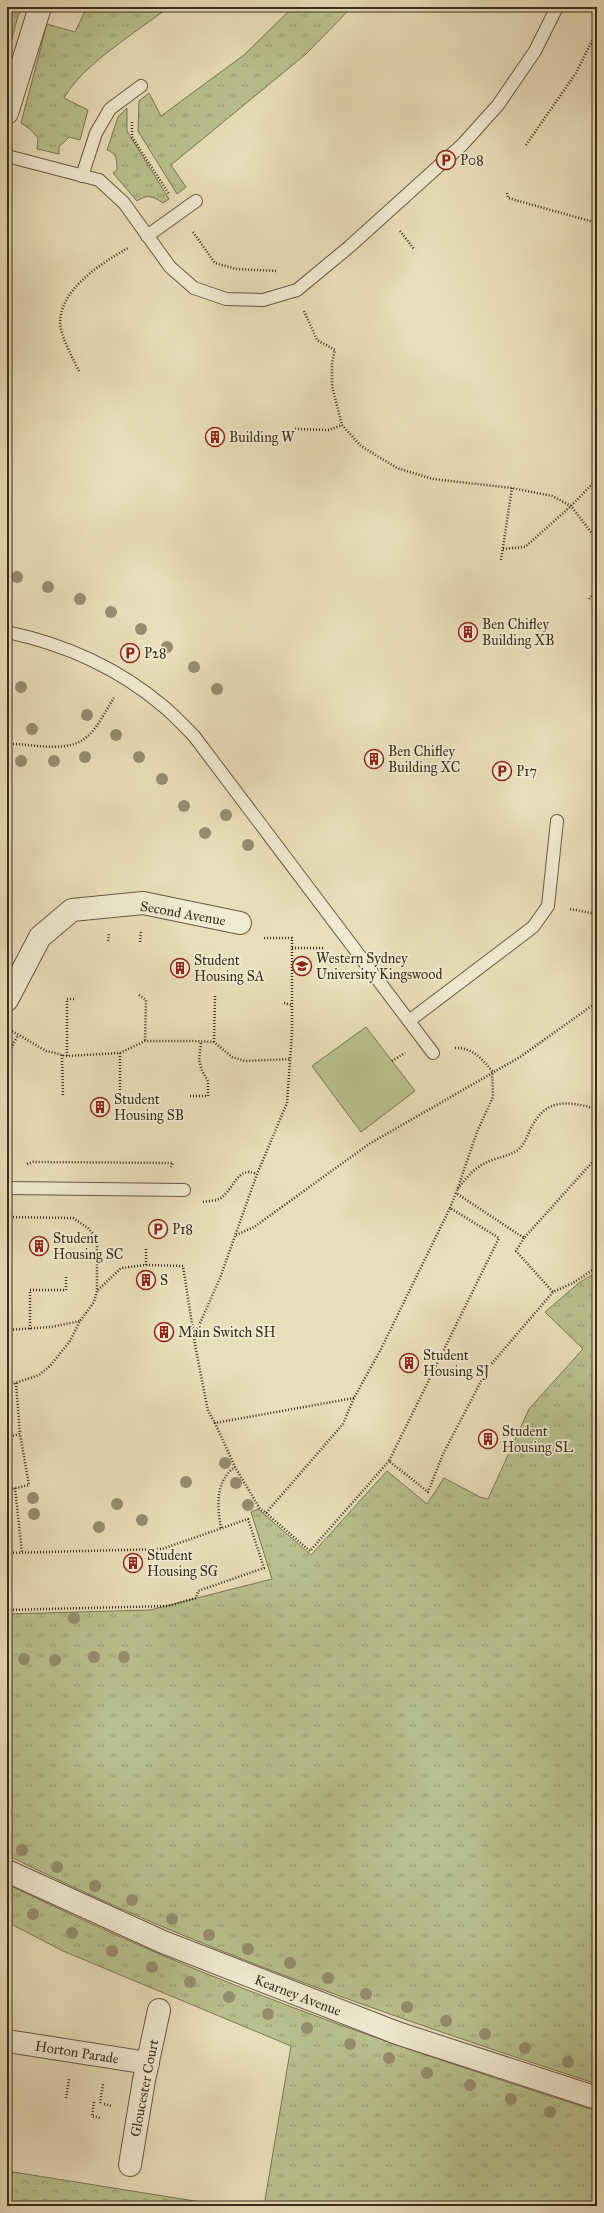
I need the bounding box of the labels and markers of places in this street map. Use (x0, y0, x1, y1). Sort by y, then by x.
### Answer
parking icon: P08 (435, 149, 457, 171)
place label: P08 (460, 152, 484, 169)
building icon: Building W (204, 426, 226, 448)
place label: Building W (229, 429, 295, 446)
place label: Ben Chifley Building XB (482, 616, 554, 649)
building icon: Ben Chifley Building XB (457, 621, 479, 643)
parking icon: P28 (119, 642, 141, 664)
place label: P28 (144, 645, 166, 662)
place label: Ben Chifley Building XC (388, 743, 460, 776)
building icon: Ben Chifley Building XC (363, 748, 385, 770)
parking icon: P17 (491, 760, 513, 782)
place label: P17 (516, 763, 537, 780)
place label: Western Sydney University Kingswood (316, 950, 442, 983)
place label: Student Housing SA (194, 952, 265, 985)
school or university icon: Western Sydney University Kingswood (291, 955, 313, 977)
building icon: Student Housing SA (169, 957, 191, 979)
place label: Student Housing SB (114, 1091, 184, 1124)
building icon: Student Housing SB (89, 1096, 111, 1118)
parking icon: P18 (147, 1218, 169, 1240)
place label: P18 (172, 1221, 193, 1238)
place label: Student Housing SC (53, 1230, 123, 1263)
building icon: Student Housing SC (28, 1235, 50, 1257)
building icon: S (135, 1269, 157, 1291)
place label: S (160, 1272, 168, 1289)
building icon: Main Switch SH (153, 1321, 175, 1343)
place label: Main Switch SH (178, 1324, 276, 1341)
place label: Student Housing SJ (423, 1347, 490, 1381)
building icon: Student Housing SJ (398, 1352, 420, 1374)
place label: Student Housing SL (502, 1423, 574, 1456)
building icon: Student Housing SL (477, 1428, 499, 1450)
place label: Student Housing SG (147, 1547, 218, 1580)
building icon: Student Housing SG (122, 1552, 144, 1574)

